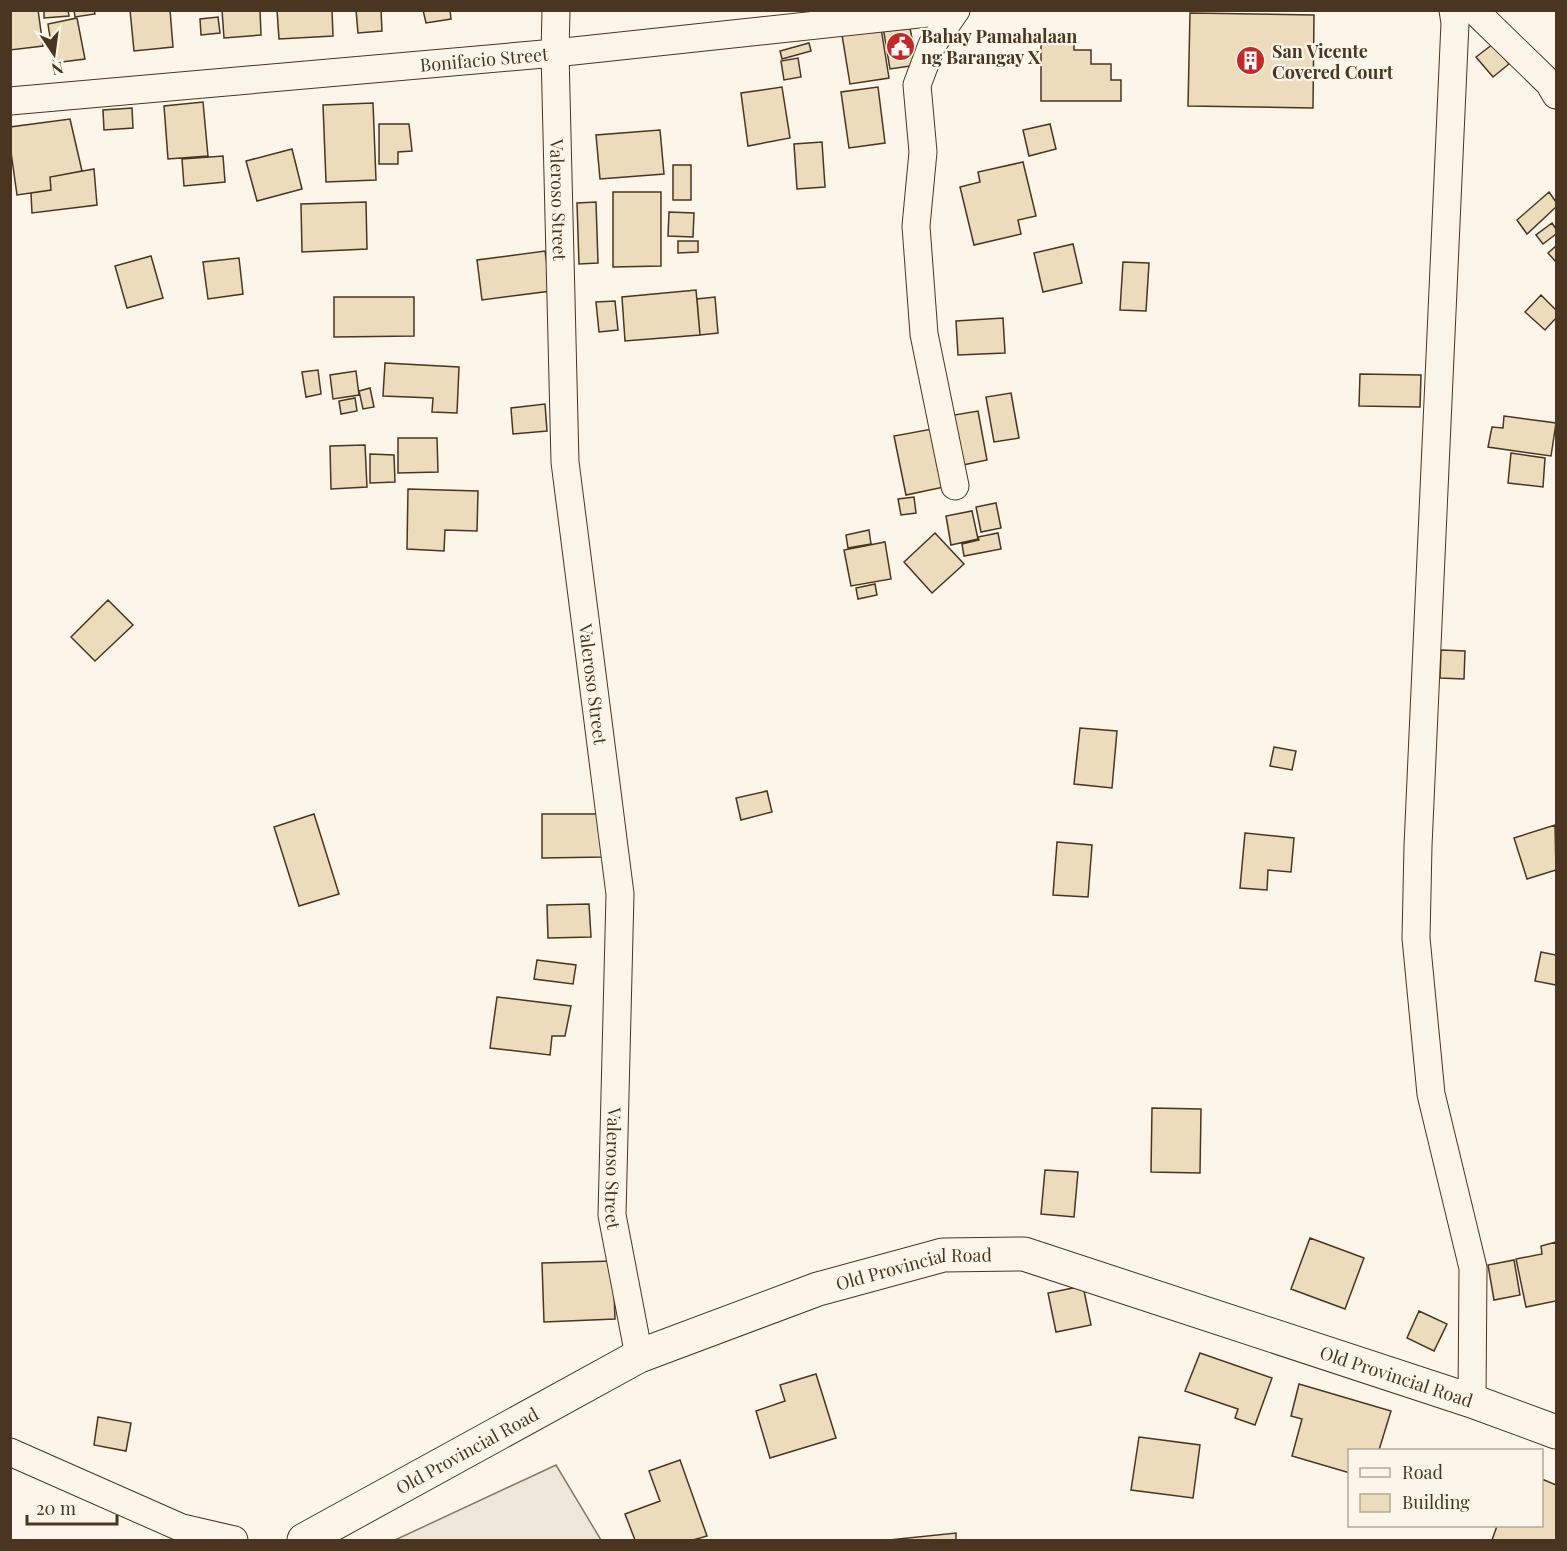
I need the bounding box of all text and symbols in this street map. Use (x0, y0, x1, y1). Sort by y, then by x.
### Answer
north arrow (24, 24, 84, 84)
place label: Bahay Pamahalaan ng Barangay X (921, 24, 1077, 69)
public building icon: Bahay Pamahalaan ng Barangay X (884, 30, 916, 62)
place label: San Vicente Covered Court (1272, 39, 1394, 84)
street label: Bonifacio Street (419, 42, 550, 77)
building icon: San Vicente Covered Court (1235, 45, 1267, 77)
text: N (49, 58, 65, 81)
street label: Valeroso Street (545, 138, 572, 262)
street label: Valeroso Street (574, 621, 613, 747)
street label: Valeroso Street (600, 1106, 627, 1232)
street label: Old Provincial Road (833, 1242, 993, 1296)
street label: Old Provincial Road (1317, 1340, 1477, 1413)
street label: Old Provincial Road (391, 1401, 543, 1499)
legend (1348, 1449, 1543, 1527)
text: Road (1402, 1460, 1443, 1484)
scale bar (27, 1488, 117, 1526)
text: Building (1402, 1490, 1470, 1514)
text: 20 m (36, 1496, 76, 1520)

